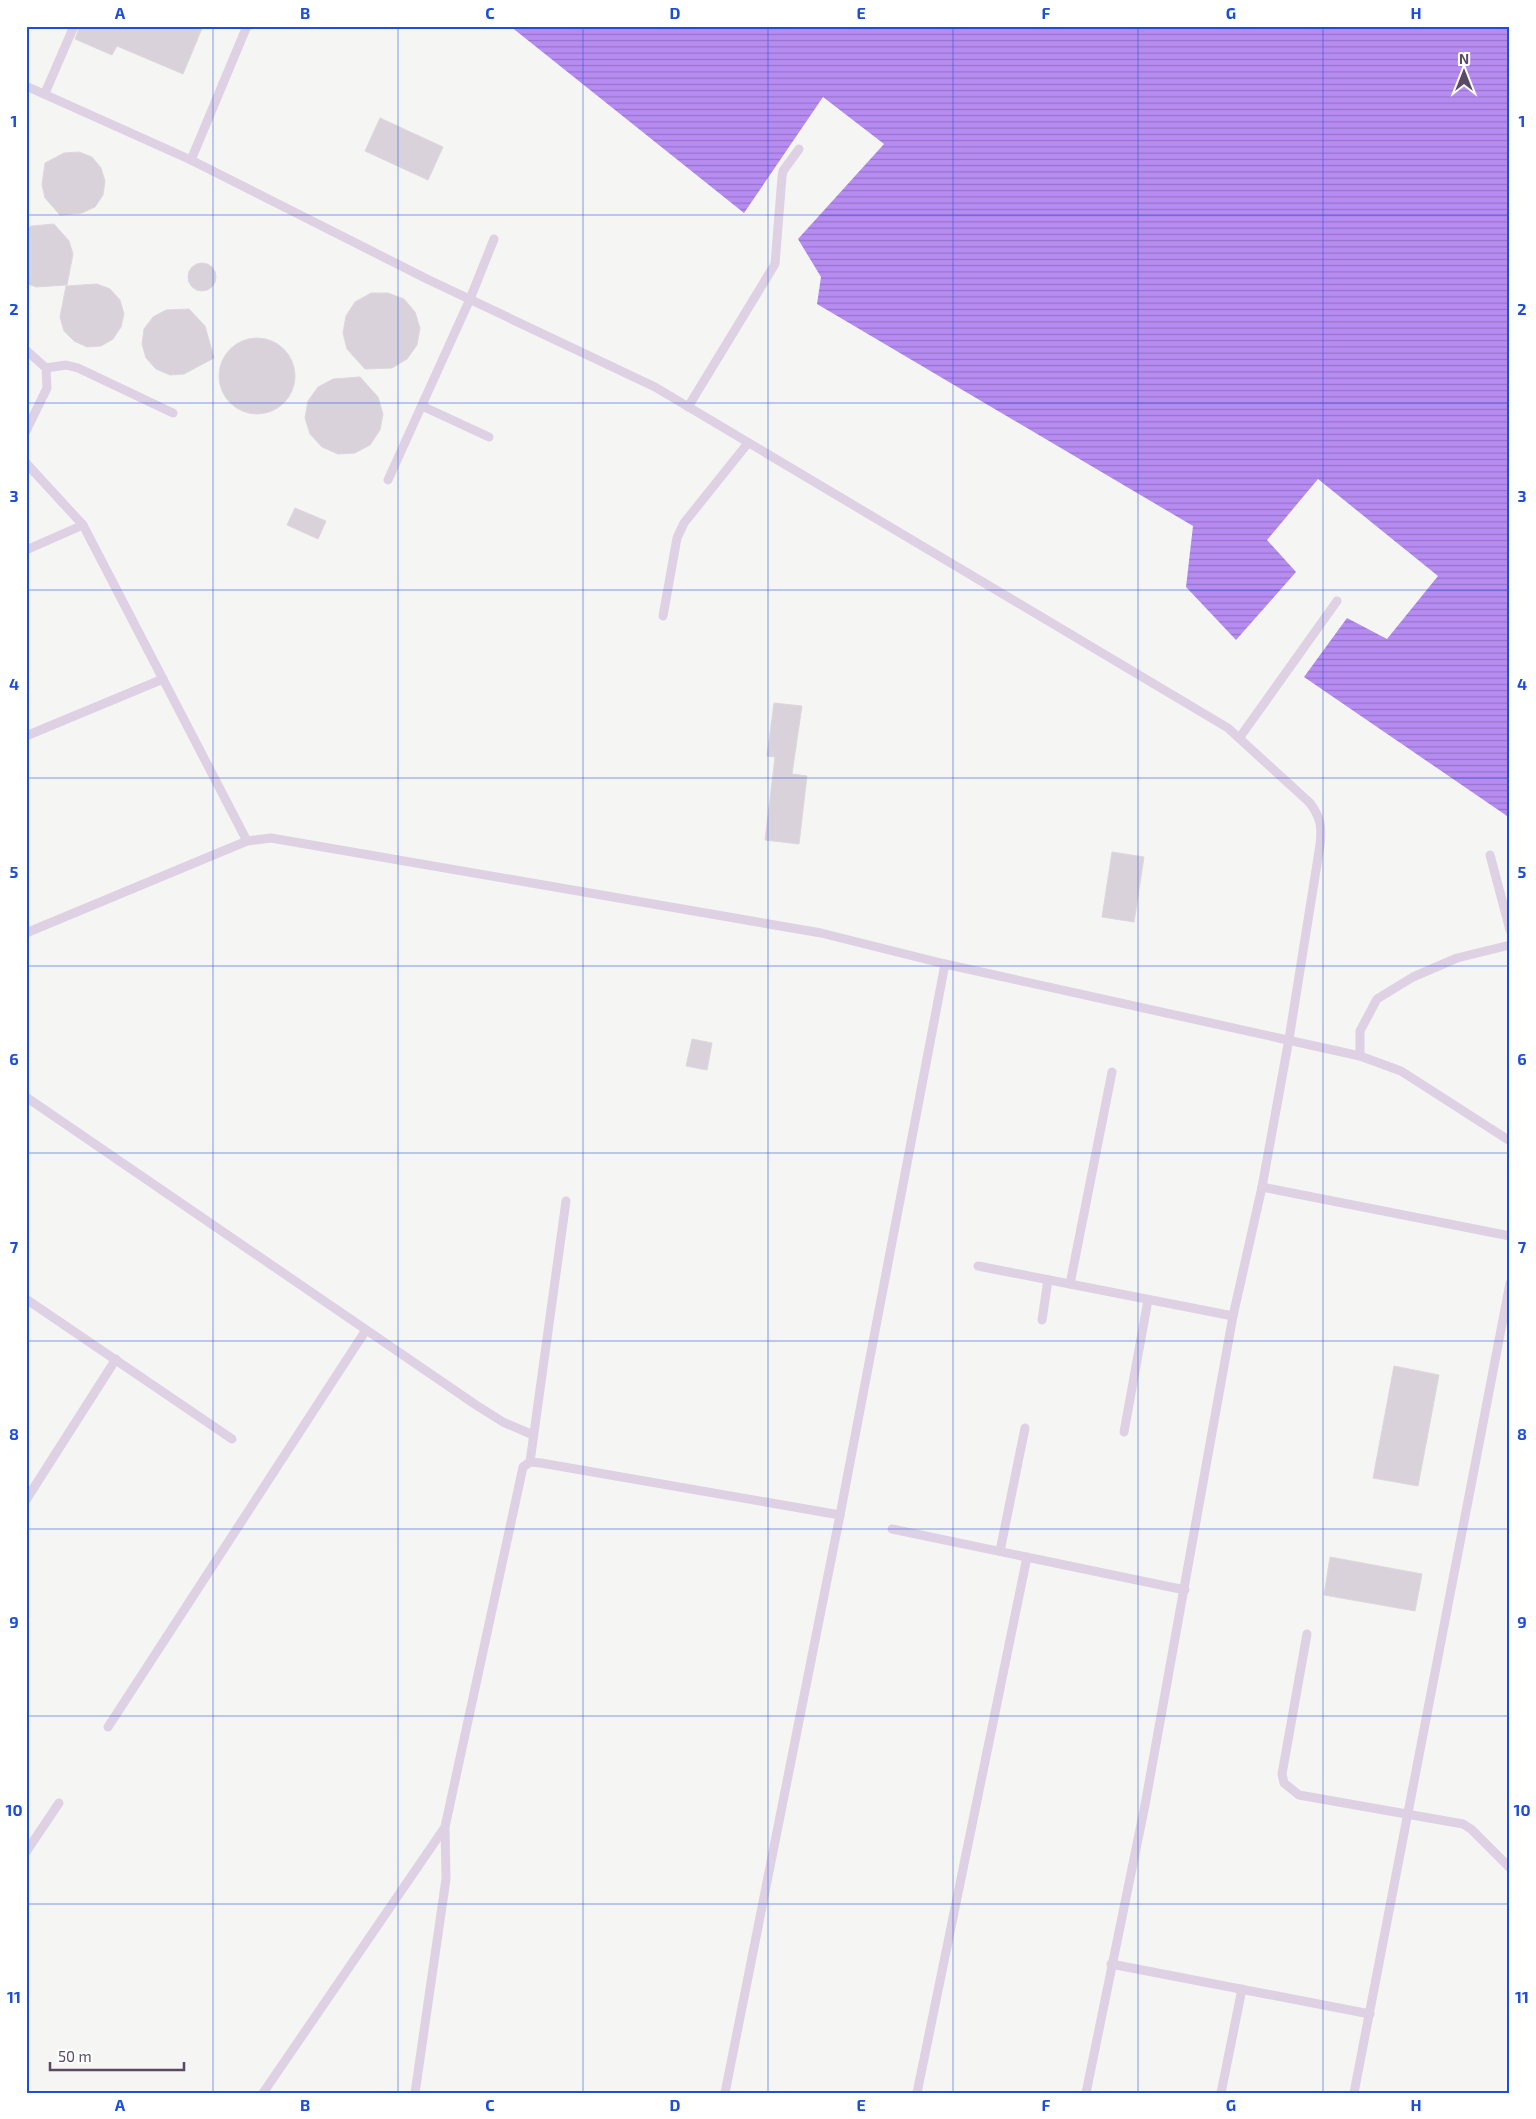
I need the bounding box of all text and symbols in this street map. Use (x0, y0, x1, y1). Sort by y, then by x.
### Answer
text: A (115, 3, 126, 22)
text: B (300, 3, 310, 22)
text: C (485, 3, 495, 22)
text: D (670, 3, 681, 22)
text: E (856, 3, 866, 22)
text: F (1042, 3, 1051, 22)
text: G (1226, 3, 1236, 22)
text: H (1410, 3, 1422, 22)
north arrow (1438, 48, 1488, 98)
text: N (1459, 50, 1469, 67)
text: 1 (11, 111, 17, 130)
text: 1 (1519, 111, 1525, 130)
text: 2 (9, 299, 19, 318)
text: 2 (1517, 299, 1527, 318)
text: 3 (9, 486, 19, 505)
text: 3 (1517, 486, 1527, 505)
text: 4 (9, 674, 19, 693)
text: 4 (1517, 674, 1527, 693)
text: 5 (10, 862, 19, 881)
text: 5 (1518, 862, 1527, 881)
text: 6 (9, 1049, 19, 1068)
text: 6 (1517, 1049, 1527, 1068)
text: 7 (10, 1237, 19, 1256)
text: 7 (1518, 1237, 1527, 1256)
text: 8 (9, 1424, 19, 1443)
text: 8 (1517, 1424, 1527, 1443)
text: 9 (9, 1612, 19, 1631)
text: 9 (1517, 1612, 1527, 1631)
text: 10 (5, 1800, 23, 1819)
text: 10 (1513, 1800, 1531, 1819)
text: 11 (7, 1987, 21, 2006)
text: 11 (1515, 1987, 1529, 2006)
scale bar (50, 2039, 184, 2071)
text: 50 m (58, 2047, 92, 2065)
text: A (115, 2095, 126, 2114)
text: B (300, 2095, 310, 2114)
text: C (485, 2095, 495, 2114)
text: D (670, 2095, 681, 2114)
text: E (856, 2095, 866, 2114)
text: F (1042, 2095, 1051, 2114)
text: G (1226, 2095, 1236, 2114)
text: H (1410, 2095, 1422, 2114)

